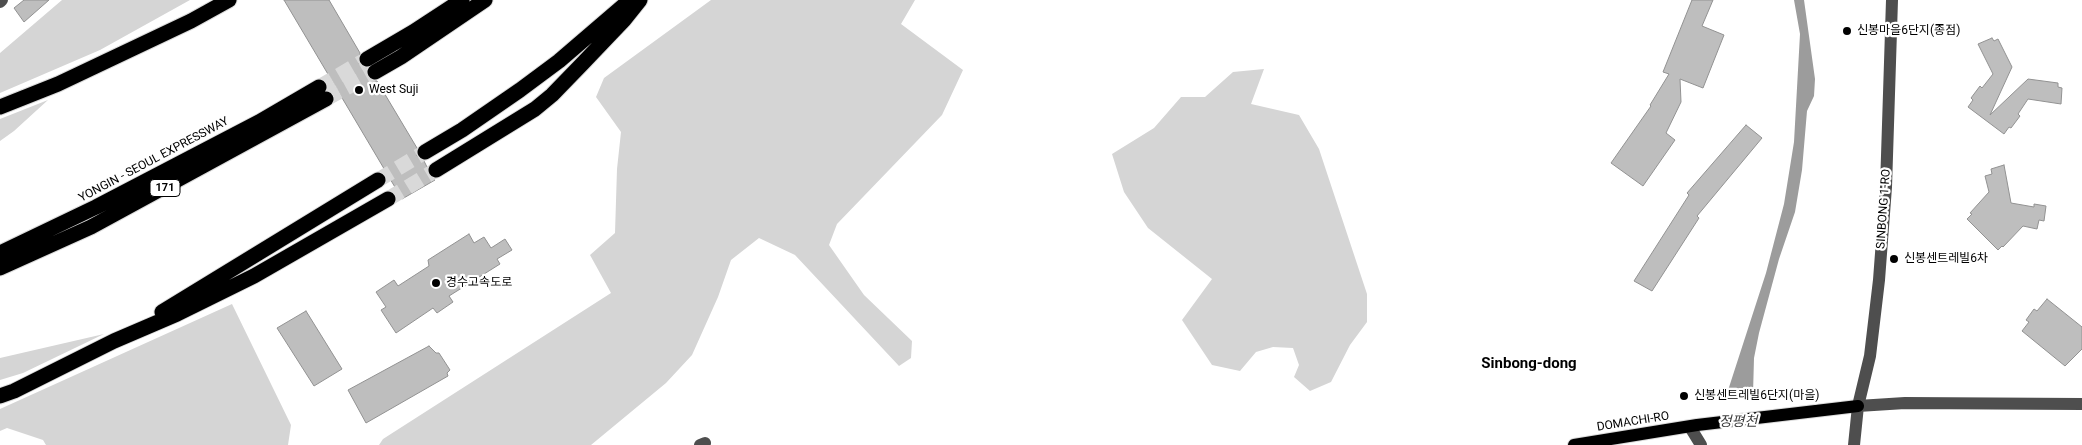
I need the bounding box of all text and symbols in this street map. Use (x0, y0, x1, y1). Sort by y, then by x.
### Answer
place label: 신봉마을6단지(종점) (1857, 24, 1960, 38)
marker: 신봉마을6단지(종점) (1841, 25, 1853, 37)
place label: West Suji (369, 83, 418, 97)
marker: West Suji (353, 84, 365, 96)
street label: YONGIN - SEOUL EXPRESSWAY (77, 114, 231, 206)
street label: SINBONG 1-RO (1874, 169, 1894, 249)
road number: 171 (150, 180, 180, 197)
place label: 신봉센트레빌6차 (1904, 252, 1988, 266)
marker: 신봉센트레빌6차 (1888, 253, 1900, 265)
place label: 경수고속도로 (446, 276, 512, 290)
marker: 경수고속도로 (430, 277, 442, 289)
district label: Sinbong-dong (1481, 355, 1577, 373)
place label: 신봉센트레빌6단지(마을) (1694, 389, 1819, 403)
marker: 신봉센트레빌6단지(마을) (1678, 390, 1690, 402)
street label: DOMACHI-RO (1596, 409, 1670, 435)
water label: 정평천 (1719, 414, 1757, 430)

